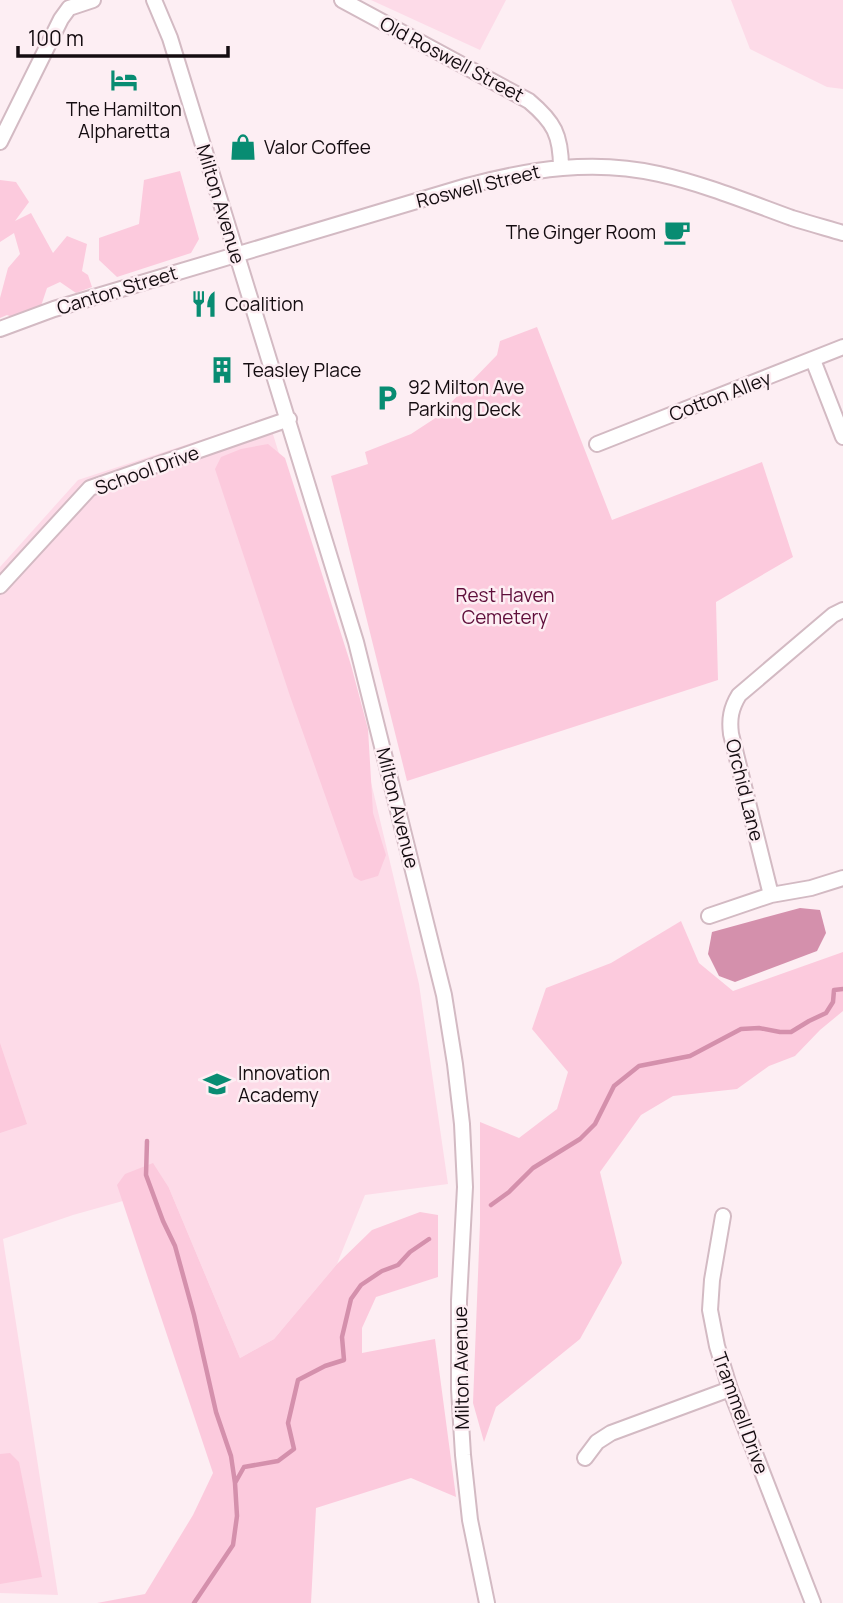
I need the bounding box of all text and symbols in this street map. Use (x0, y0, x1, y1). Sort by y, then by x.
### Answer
street label: Old Roswell Street (375, 10, 529, 108)
scale bar (18, 14, 228, 58)
text: 100 m (28, 24, 84, 52)
hotel icon: The Hamilton Alpharetta (109, 65, 139, 95)
place label: The Hamilton Alpharetta (66, 96, 182, 144)
shop icon: Valor Coffee (228, 132, 258, 162)
place label: Valor Coffee (264, 134, 371, 160)
street label: Milton Avenue (191, 141, 251, 267)
street label: Roswell Street (413, 158, 543, 214)
cafe icon: The Ginger Room (662, 217, 692, 247)
place label: The Ginger Room (506, 219, 656, 245)
street label: Canton Street (54, 259, 180, 321)
restaurant icon: Coalition (189, 289, 219, 319)
place label: Coalition (225, 291, 304, 317)
building icon: Teasley Place (207, 355, 237, 385)
place label: Teasley Place (243, 357, 361, 383)
street label: Cotton Alley (665, 365, 775, 427)
place label: 92 Milton Ave Parking Deck (408, 374, 524, 422)
parking icon: 92 Milton Ave Parking Deck (372, 383, 402, 413)
street label: School Drive (92, 439, 202, 501)
park label: Rest Haven Cemetery (455, 582, 555, 630)
street label: Orchid Lane (720, 736, 770, 844)
street label: Milton Avenue (370, 745, 426, 871)
place label: Innovation Academy (238, 1060, 330, 1108)
school or university icon: Innovation Academy (202, 1069, 232, 1099)
street label: Milton Avenue (447, 1306, 475, 1430)
street label: Trammell Drive (707, 1349, 775, 1477)

